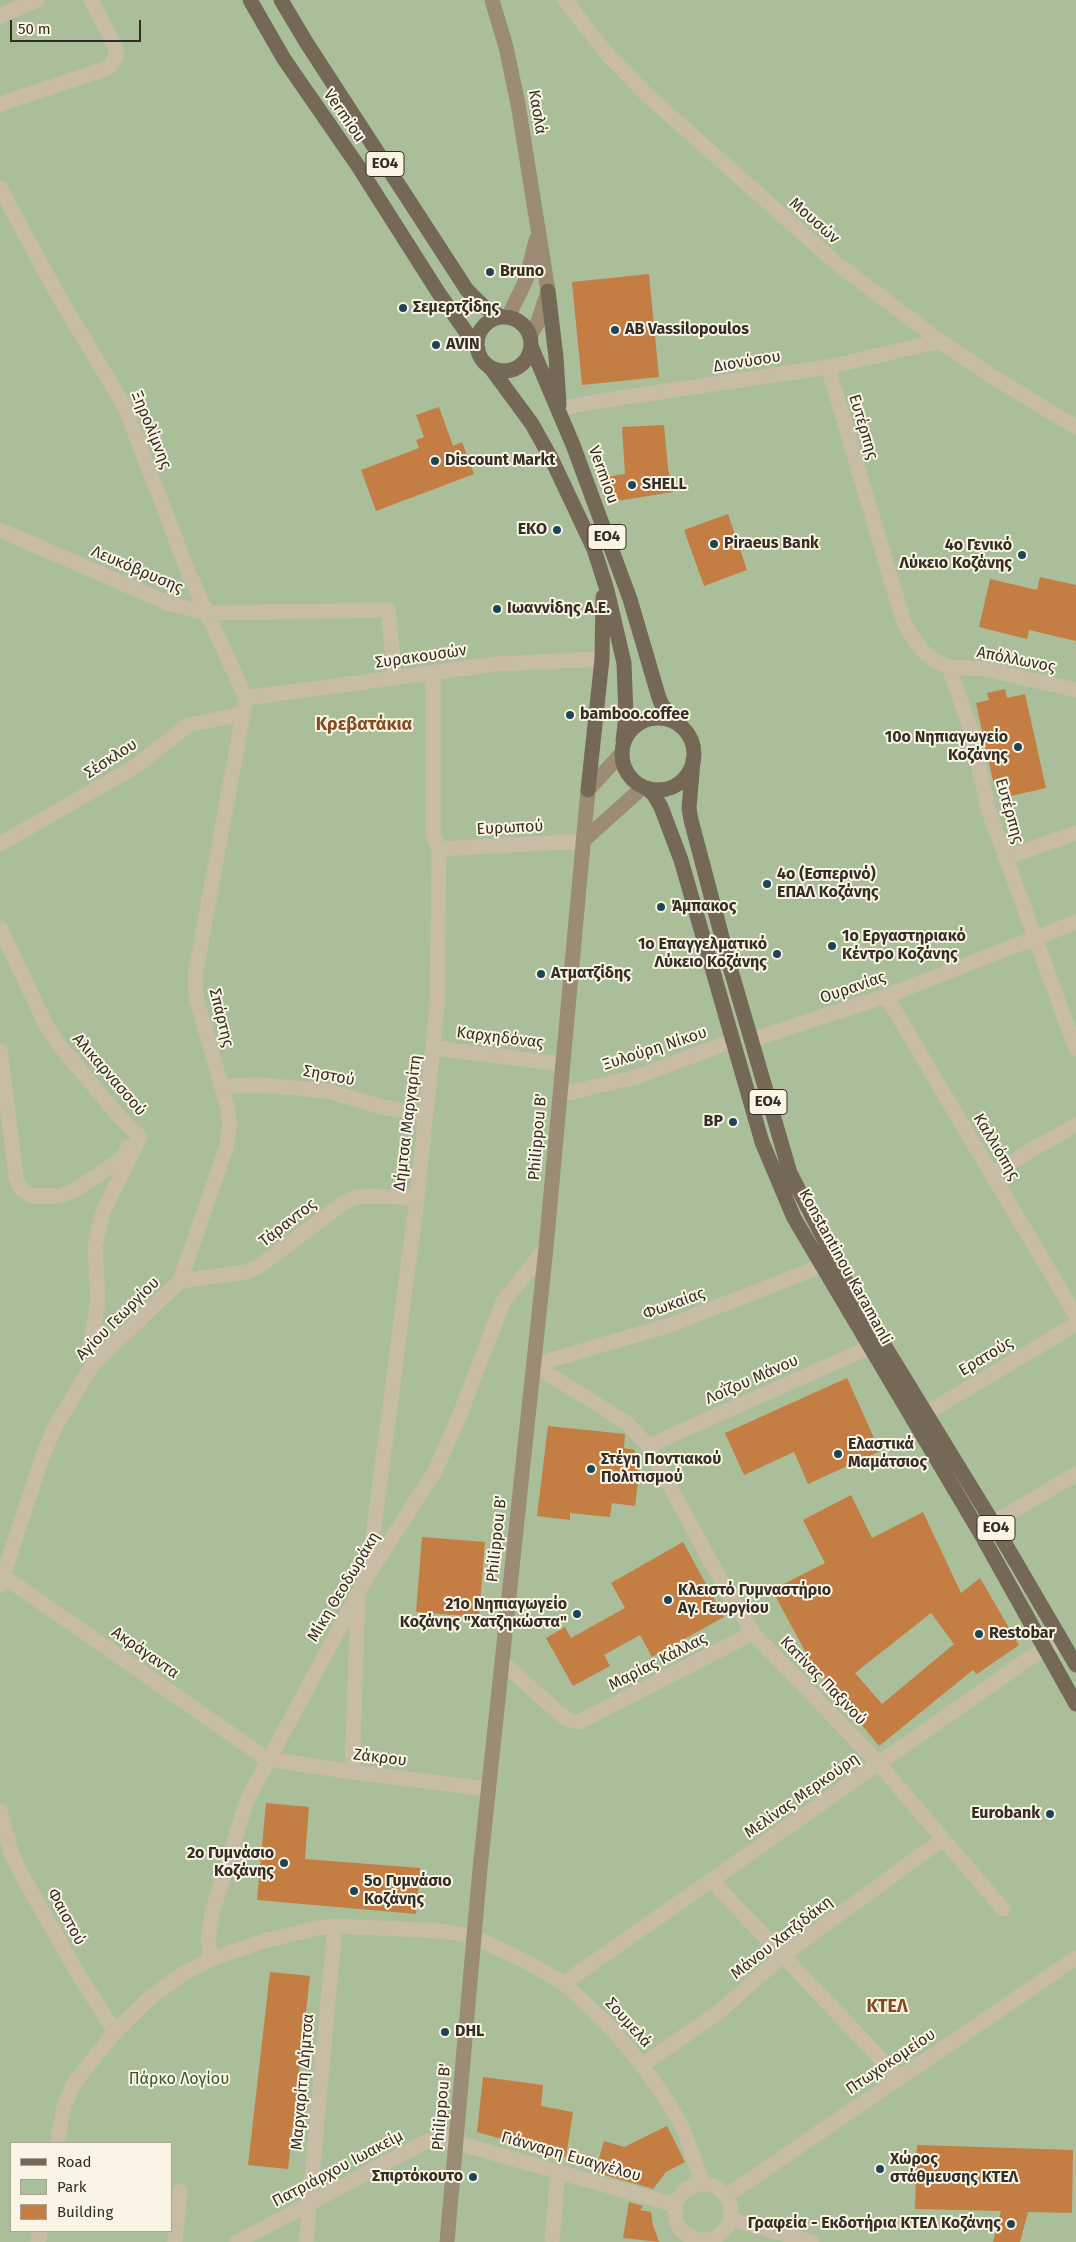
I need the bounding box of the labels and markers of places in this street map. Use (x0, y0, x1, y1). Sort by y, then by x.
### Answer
place label: Bruno (500, 262, 544, 282)
marker: Bruno (484, 266, 496, 278)
place label: Σεμερτζίδης (413, 298, 499, 318)
marker: Σεμερτζίδης (397, 302, 409, 314)
place label: AB Vassilopoulos (625, 320, 749, 340)
marker: AB Vassilopoulos (609, 324, 621, 336)
place label: AVIN (446, 335, 480, 355)
marker: AVIN (430, 339, 442, 351)
place label: Discount Markt (445, 451, 555, 471)
marker: Discount Markt (429, 455, 441, 467)
place label: SHELL (642, 475, 687, 495)
marker: SHELL (626, 479, 638, 491)
place label: EKO (518, 520, 547, 540)
marker: EKO (551, 524, 563, 536)
place label: Piraeus Bank (724, 534, 819, 554)
place label: 4ο Γενικό Λύκειο Κοζάνης (899, 536, 1012, 574)
marker: Piraeus Bank (708, 538, 720, 550)
marker: 4ο Γενικό Λύκειο Κοζάνης (1016, 549, 1028, 561)
place label: Ιωαννίδης Α.Ε. (507, 599, 610, 619)
marker: Ιωαννίδης Α.Ε. (491, 603, 503, 615)
place label: bamboo.coffee (580, 705, 689, 725)
marker: bamboo.coffee (564, 709, 576, 721)
place label: 10ο Νηπιαγωγείο Κοζάνης (885, 728, 1008, 766)
marker: 10ο Νηπιαγωγείο Κοζάνης (1012, 741, 1024, 753)
place label: 4ο (Εσπερινό) ΕΠΑΛ Κοζάνης (777, 865, 879, 903)
marker: 4ο (Εσπερινό) ΕΠΑΛ Κοζάνης (761, 878, 773, 890)
place label: Άμπακος (671, 897, 736, 917)
marker: Άμπακος (655, 901, 667, 913)
place label: 1ο Εργαστηριακό Κέντρο Κοζάνης (842, 927, 966, 965)
place label: 1ο Επαγγελματικό Λύκειο Κοζάνης (638, 935, 767, 973)
marker: 1ο Εργαστηριακό Κέντρο Κοζάνης (826, 940, 838, 952)
marker: 1ο Επαγγελματικό Λύκειο Κοζάνης (771, 948, 783, 960)
place label: Ατματζίδης (551, 964, 631, 984)
marker: Ατματζίδης (535, 968, 547, 980)
place label: BP (704, 1112, 723, 1132)
marker: BP (727, 1116, 739, 1128)
place label: Ελαστικά Μαμάτσιος (848, 1435, 927, 1473)
marker: Ελαστικά Μαμάτσιος (832, 1448, 844, 1460)
place label: Στέγη Ποντιακού Πολιτισμού (601, 1450, 721, 1488)
marker: Στέγη Ποντιακού Πολιτισμού (585, 1463, 597, 1475)
place label: Κλειστό Γυμναστήριο Αγ. Γεωργίου (678, 1581, 831, 1619)
marker: Κλειστό Γυμναστήριο Αγ. Γεωργίου (662, 1594, 674, 1606)
place label: 21ο Νηπιαγωγείο Κοζάνης "Χατζηκώστα" (400, 1595, 567, 1633)
marker: 21ο Νηπιαγωγείο Κοζάνης "Χατζηκώστα" (571, 1608, 583, 1620)
place label: Restobar (989, 1624, 1055, 1644)
marker: Restobar (973, 1628, 985, 1640)
place label: Eurobank (971, 1804, 1040, 1824)
marker: Eurobank (1044, 1808, 1056, 1820)
place label: 2o Γυμνάσιο Κοζάνης (187, 1844, 274, 1882)
marker: 2o Γυμνάσιο Κοζάνης (278, 1857, 290, 1869)
place label: 5o Γυμνάσιο Κοζάνης (364, 1872, 452, 1910)
marker: 5o Γυμνάσιο Κοζάνης (348, 1885, 360, 1897)
place label: DHL (455, 2022, 484, 2042)
marker: DHL (439, 2026, 451, 2038)
place label: Χώρος στάθμευσης ΚΤΕΛ (890, 2150, 1018, 2188)
marker: Χώρος στάθμευσης ΚΤΕΛ (874, 2163, 886, 2175)
place label: Σπιρτόκουτο (372, 2167, 463, 2187)
marker: Σπιρτόκουτο (467, 2171, 479, 2183)
place label: Γραφεία - Εκδοτήρια ΚΤΕΛ Κοζάνης (748, 2214, 1001, 2234)
marker: Γραφεία - Εκδοτήρια ΚΤΕΛ Κοζάνης (1005, 2218, 1017, 2230)

